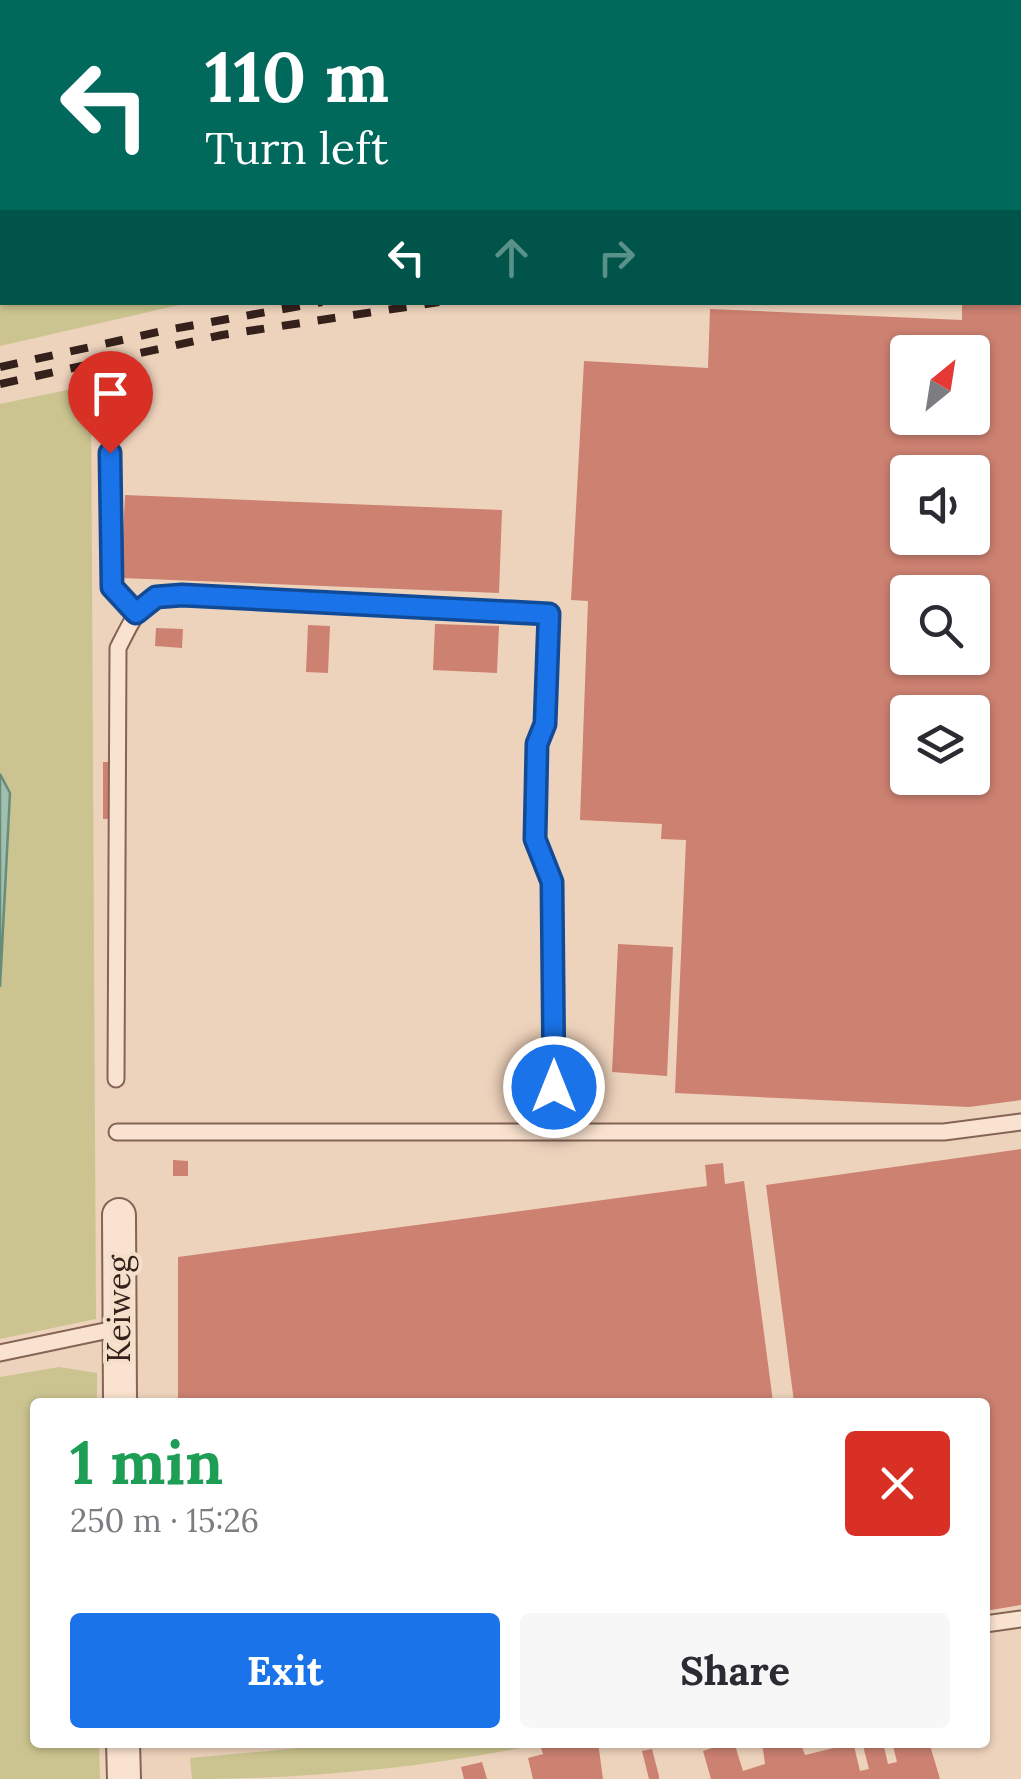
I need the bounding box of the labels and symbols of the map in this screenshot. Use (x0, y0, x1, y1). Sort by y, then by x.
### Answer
north arrow (890, 335, 990, 435)
pin (68, 351, 153, 454)
position arrow (502, 1035, 606, 1139)
street label: Keiweg (98, 1254, 139, 1363)

